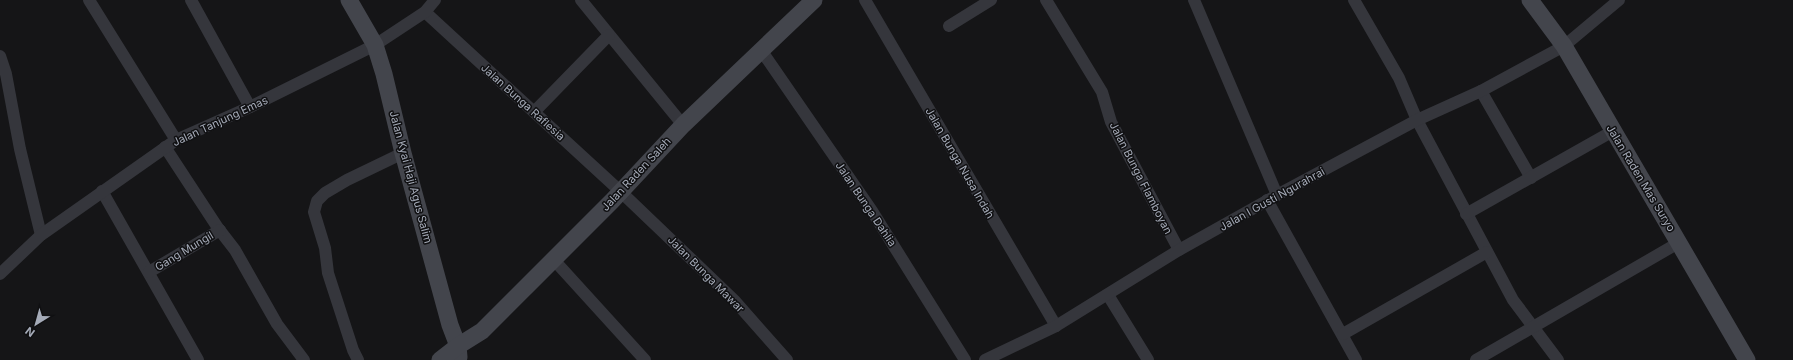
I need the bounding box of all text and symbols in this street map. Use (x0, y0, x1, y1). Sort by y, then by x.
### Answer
street label: Jalan Bunga Raflesia (478, 61, 568, 143)
street label: Jalan Tanjung Emas (170, 93, 270, 149)
street label: Jalan Bunga Nusa Indah (922, 105, 998, 221)
street label: Jalan Kyai Haji Agus Salim (387, 109, 435, 245)
street label: Jalan Bunga Flamboyan (1107, 120, 1175, 236)
street label: Jalan Raden Mas Suryo (1604, 122, 1679, 234)
street label: Jalan Raden Saleh (598, 134, 674, 214)
street label: Jalan Bunga Dahlia (832, 159, 900, 249)
street label: Jalan I Gusti Ngurahrai (1217, 164, 1327, 234)
street label: Gang Mungil (152, 228, 216, 274)
street label: Jalan Bunga Mawar (665, 233, 747, 315)
north arrow (16, 304, 56, 344)
text: N (22, 324, 38, 340)

